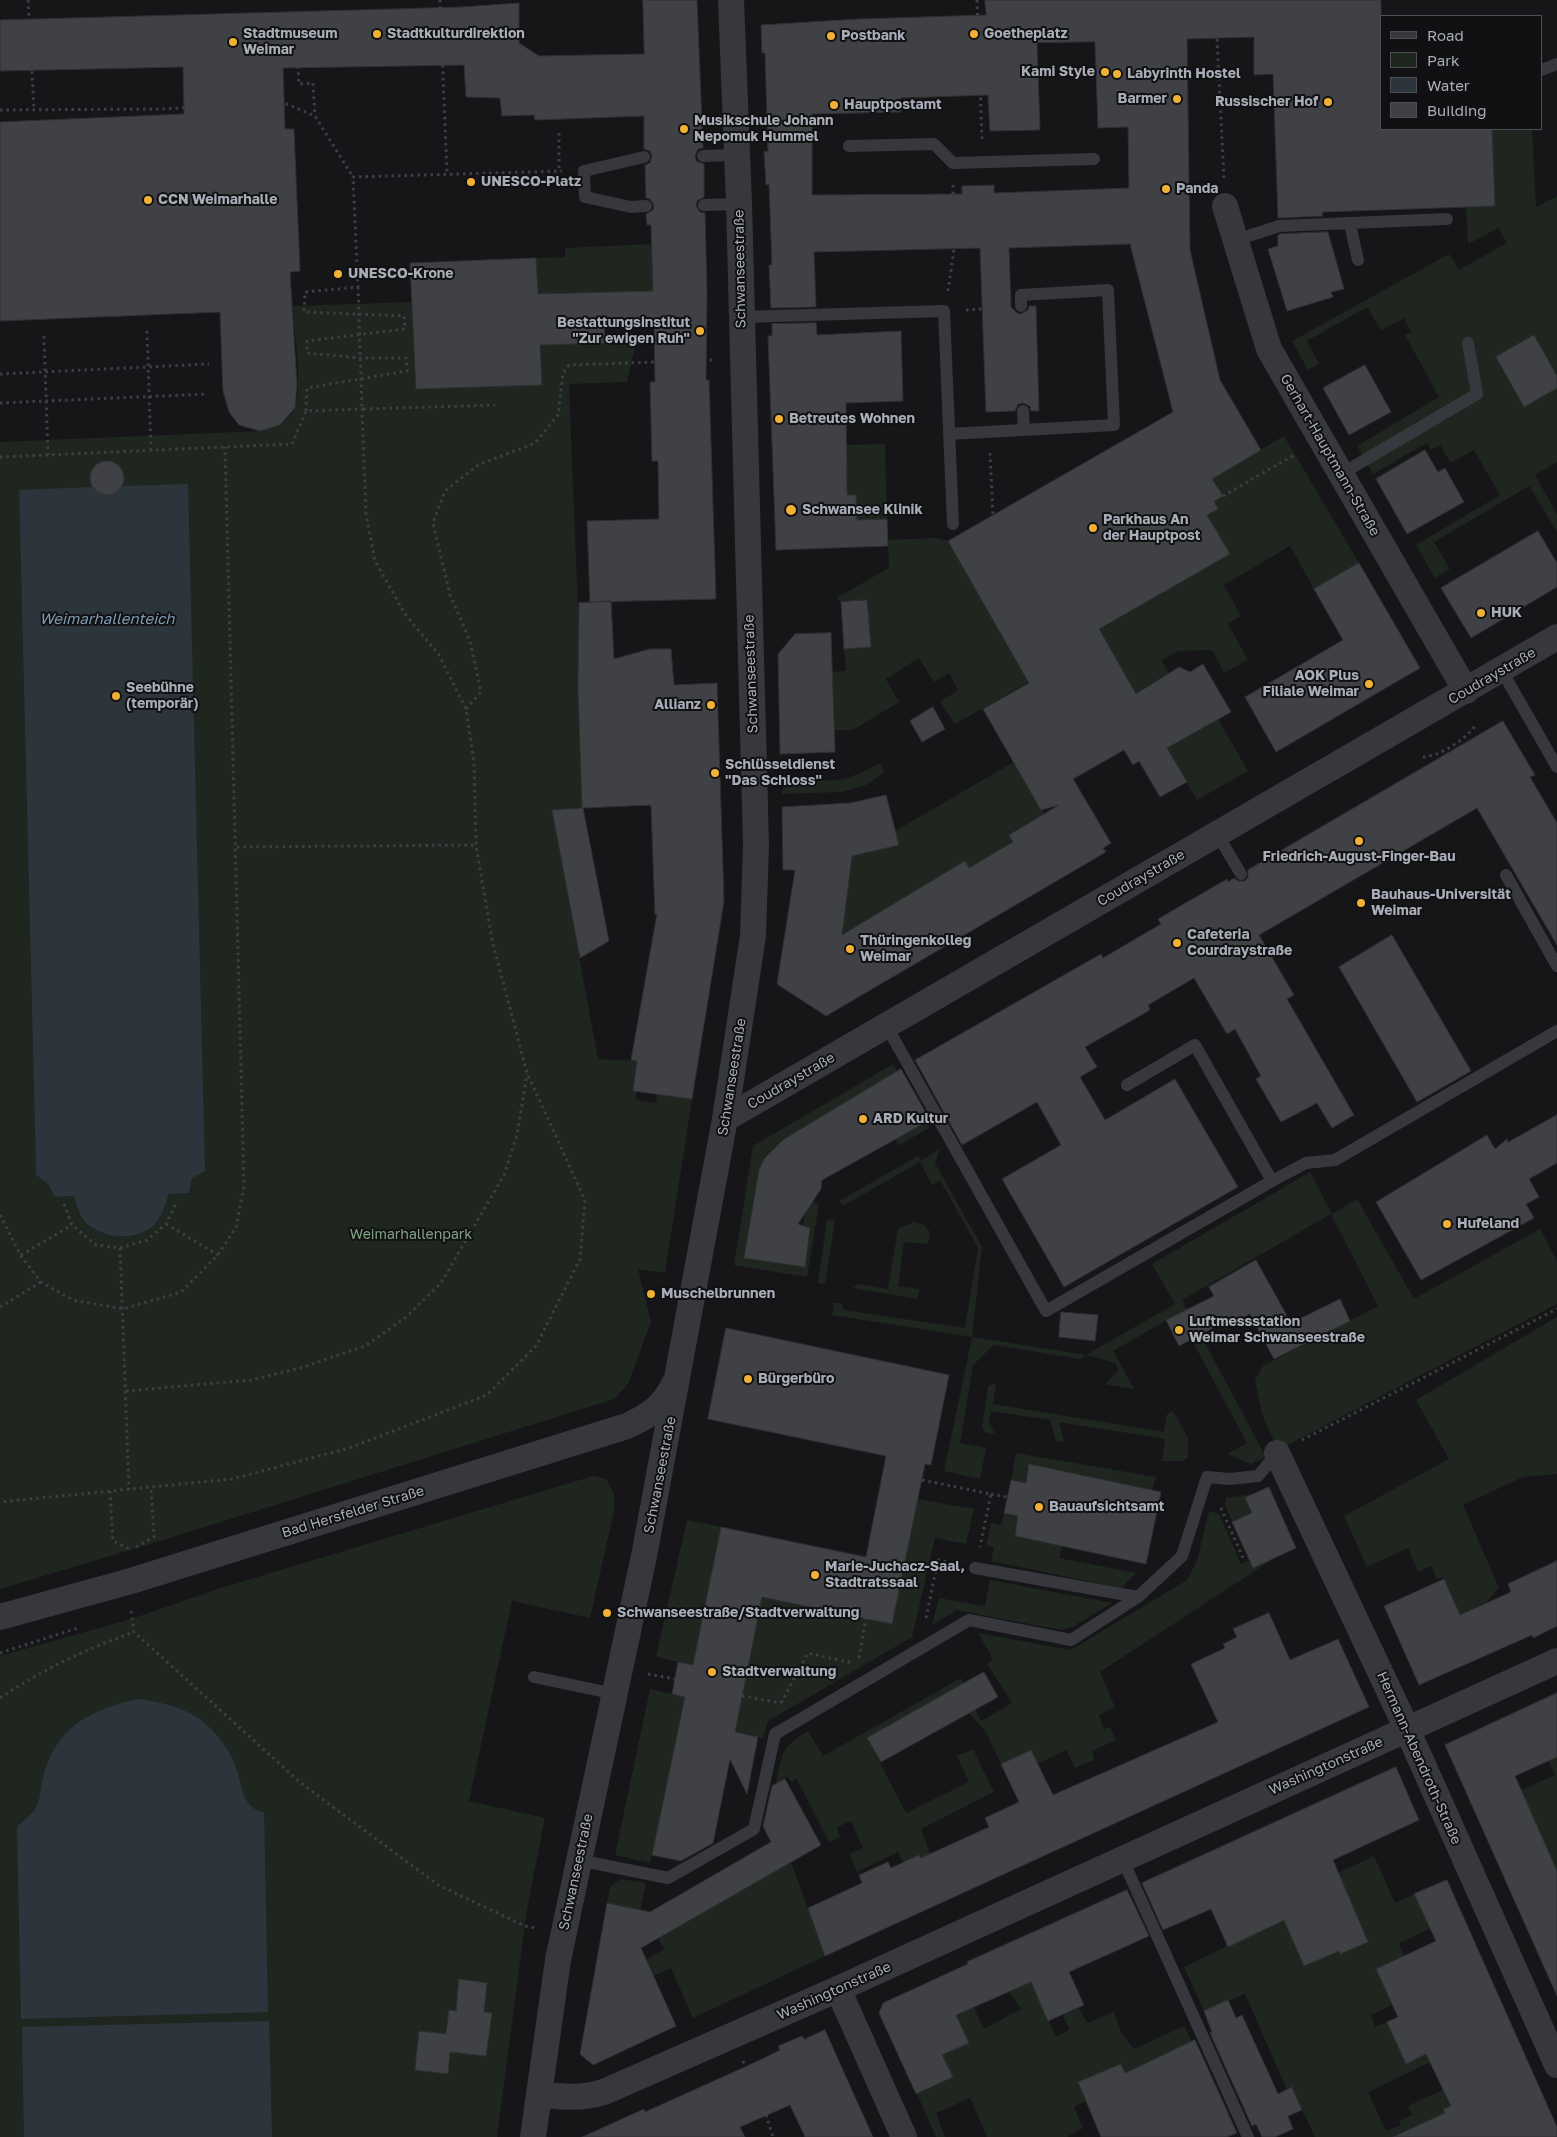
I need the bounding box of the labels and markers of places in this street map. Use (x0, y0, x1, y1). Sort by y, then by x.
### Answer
place label: Stadtmuseum Weimar (243, 26, 337, 58)
place label: Stadtkulturdirektion (387, 26, 525, 42)
place label: Goetheplatz (984, 26, 1068, 42)
marker: Stadtkulturdirektion (371, 28, 383, 40)
place label: Postbank (841, 28, 905, 44)
marker: Goetheplatz (968, 28, 980, 40)
marker: Postbank (825, 30, 837, 42)
marker: Stadtmuseum Weimar (227, 36, 239, 48)
place label: Kami Style (1021, 64, 1095, 80)
marker: Kami Style (1099, 66, 1111, 78)
place label: Labyrinth Hostel (1127, 66, 1241, 82)
marker: Labyrinth Hostel (1111, 68, 1123, 80)
place label: Barmer (1118, 91, 1167, 107)
marker: Barmer (1171, 93, 1183, 105)
place label: Russischer Hof (1215, 94, 1318, 110)
marker: Russischer Hof (1322, 96, 1334, 108)
place label: Hauptpostamt (844, 97, 942, 113)
marker: Hauptpostamt (828, 99, 840, 111)
place label: Musikschule Johann Nepomuk Hummel (694, 113, 833, 146)
marker: Musikschule Johann Nepomuk Hummel (678, 123, 690, 135)
place label: UNESCO-Platz (481, 174, 581, 190)
marker: UNESCO-Platz (465, 176, 477, 188)
place label: Panda (1176, 181, 1218, 197)
marker: Panda (1160, 183, 1172, 195)
place label: CCN Weimarhalle (158, 192, 277, 208)
marker: CCN Weimarhalle (142, 194, 154, 206)
place label: UNESCO-Krone (348, 266, 454, 282)
marker: UNESCO-Krone (332, 268, 344, 280)
place label: Bestattungsinstitut "Zur ewigen Ruh" (557, 315, 690, 348)
marker: Bestattungsinstitut "Zur ewigen Ruh" (694, 325, 706, 337)
place label: Betreutes Wohnen (789, 411, 915, 427)
marker: Betreutes Wohnen (773, 413, 785, 425)
place label: Schwansee Klinik (802, 502, 923, 518)
marker: Schwansee Klinik (784, 503, 798, 517)
place label: Parkhaus An der Hauptpost (1103, 512, 1200, 544)
marker: Parkhaus An der Hauptpost (1087, 522, 1099, 534)
place label: HUK (1491, 605, 1522, 621)
marker: HUK (1475, 607, 1487, 619)
place label: AOK Plus Filiale Weimar (1263, 668, 1359, 700)
marker: AOK Plus Filiale Weimar (1363, 678, 1375, 690)
place label: Seebühne (temporär) (126, 680, 199, 712)
marker: Seebühne (temporär) (110, 690, 122, 702)
place label: Allianz (654, 697, 701, 713)
marker: Allianz (705, 699, 717, 711)
place label: Schlüsseldienst "Das Schloss" (725, 757, 835, 790)
marker: Schlüsseldienst "Das Schloss" (709, 767, 721, 779)
marker: Friedrich-August-Finger-Bau (1353, 835, 1365, 847)
place label: Friedrich-August-Finger-Bau (1263, 849, 1455, 865)
place label: Bauhaus-Universität Weimar (1371, 887, 1511, 920)
marker: Bauhaus-Universität Weimar (1355, 897, 1367, 909)
place label: Cafeteria Courdraystraße (1187, 927, 1292, 960)
place label: Thüringenkolleg Weimar (860, 933, 971, 966)
marker: Cafeteria Courdraystraße (1171, 937, 1183, 949)
marker: Thüringenkolleg Weimar (844, 943, 856, 955)
place label: ARD Kultur (873, 1111, 948, 1127)
marker: ARD Kultur (857, 1113, 869, 1125)
place label: Hufeland (1457, 1216, 1519, 1232)
marker: Hufeland (1441, 1218, 1453, 1230)
place label: Muschelbrunnen (661, 1286, 775, 1302)
marker: Muschelbrunnen (645, 1288, 657, 1300)
place label: Luftmessstation Weimar Schwanseestraße (1189, 1314, 1365, 1346)
marker: Luftmessstation Weimar Schwanseestraße (1173, 1324, 1185, 1336)
place label: Bürgerbüro (758, 1371, 834, 1387)
marker: Bürgerbüro (742, 1373, 754, 1385)
place label: Bauaufsichtsamt (1049, 1499, 1164, 1515)
marker: Bauaufsichtsamt (1033, 1501, 1045, 1513)
place label: Marie-Juchacz-Saal, Stadtratssaal (825, 1559, 965, 1591)
marker: Marie-Juchacz-Saal, Stadtratssaal (809, 1569, 821, 1581)
place label: Schwanseestraße/Stadtverwaltung (617, 1605, 859, 1621)
marker: Schwanseestraße/Stadtverwaltung (601, 1607, 613, 1619)
place label: Stadtverwaltung (722, 1664, 836, 1680)
marker: Stadtverwaltung (706, 1666, 718, 1678)

